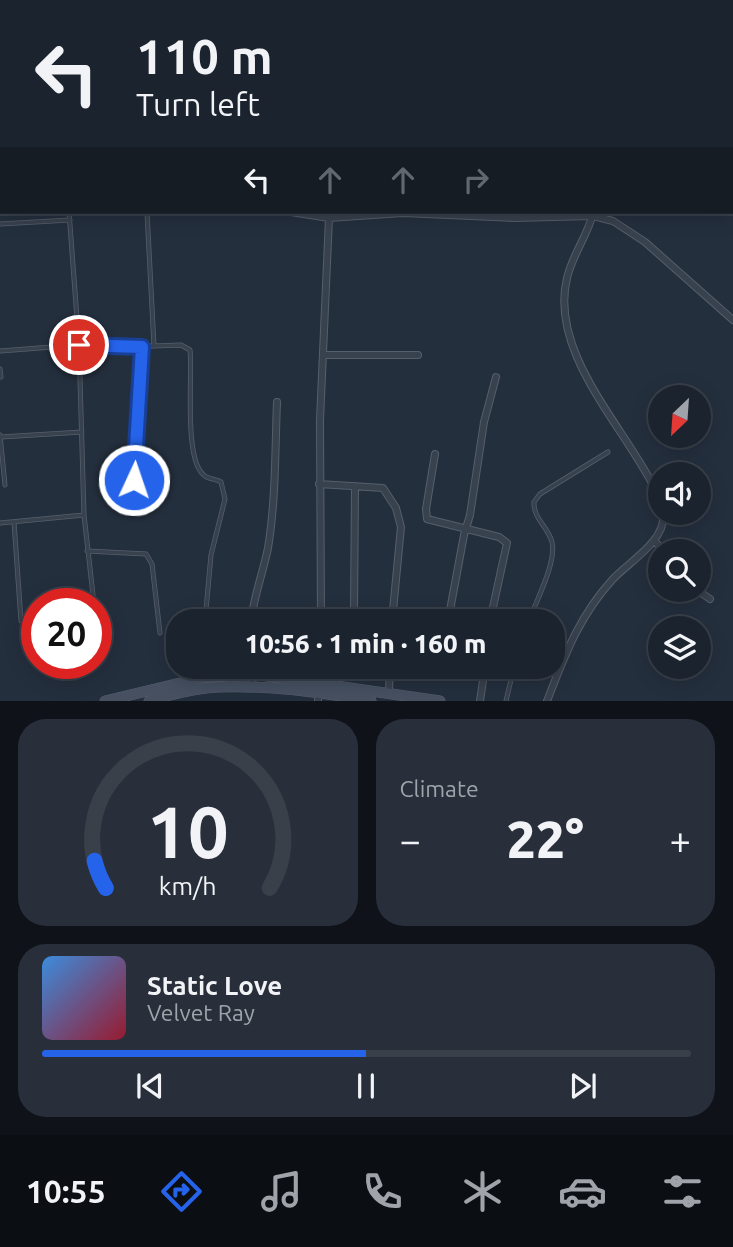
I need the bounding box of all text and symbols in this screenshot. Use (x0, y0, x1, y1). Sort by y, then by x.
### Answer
icon: left (21, 28, 112, 119)
text: 110 m (136, 28, 273, 83)
text: Turn left (136, 86, 260, 122)
icon: left (238, 161, 276, 199)
icon: ahead (311, 161, 349, 199)
icon: ahead (384, 161, 422, 199)
icon: right (457, 161, 495, 199)
pin (49, 315, 109, 375)
icon: arrive (60, 326, 98, 364)
north arrow (648, 385, 710, 448)
map controls (648, 385, 711, 679)
position arrow (97, 443, 171, 517)
button: sound (648, 462, 711, 525)
button: search (648, 539, 711, 602)
speed limit sign: 20 (21, 588, 112, 679)
button: layers (648, 616, 711, 679)
text: 10:56 · 1 min · 160 m (245, 629, 486, 658)
text: Climate (400, 776, 479, 801)
text: 10 (147, 791, 229, 873)
text: 22° (506, 810, 584, 868)
text: − (400, 819, 421, 861)
text: + (670, 819, 691, 861)
text: km/h (159, 872, 217, 900)
text: Static Love (147, 971, 282, 1000)
text: Velvet Ray (147, 1000, 255, 1025)
icon: previous (131, 1067, 169, 1105)
icon: pause (347, 1067, 385, 1105)
icon: next (564, 1067, 602, 1105)
icon: directions (157, 1167, 206, 1216)
icon: music (257, 1167, 306, 1216)
icon: phone (358, 1167, 407, 1216)
icon: climate (458, 1167, 507, 1216)
icon: car (558, 1167, 607, 1216)
icon: filters (658, 1167, 707, 1216)
text: 10:55 (26, 1173, 106, 1209)

